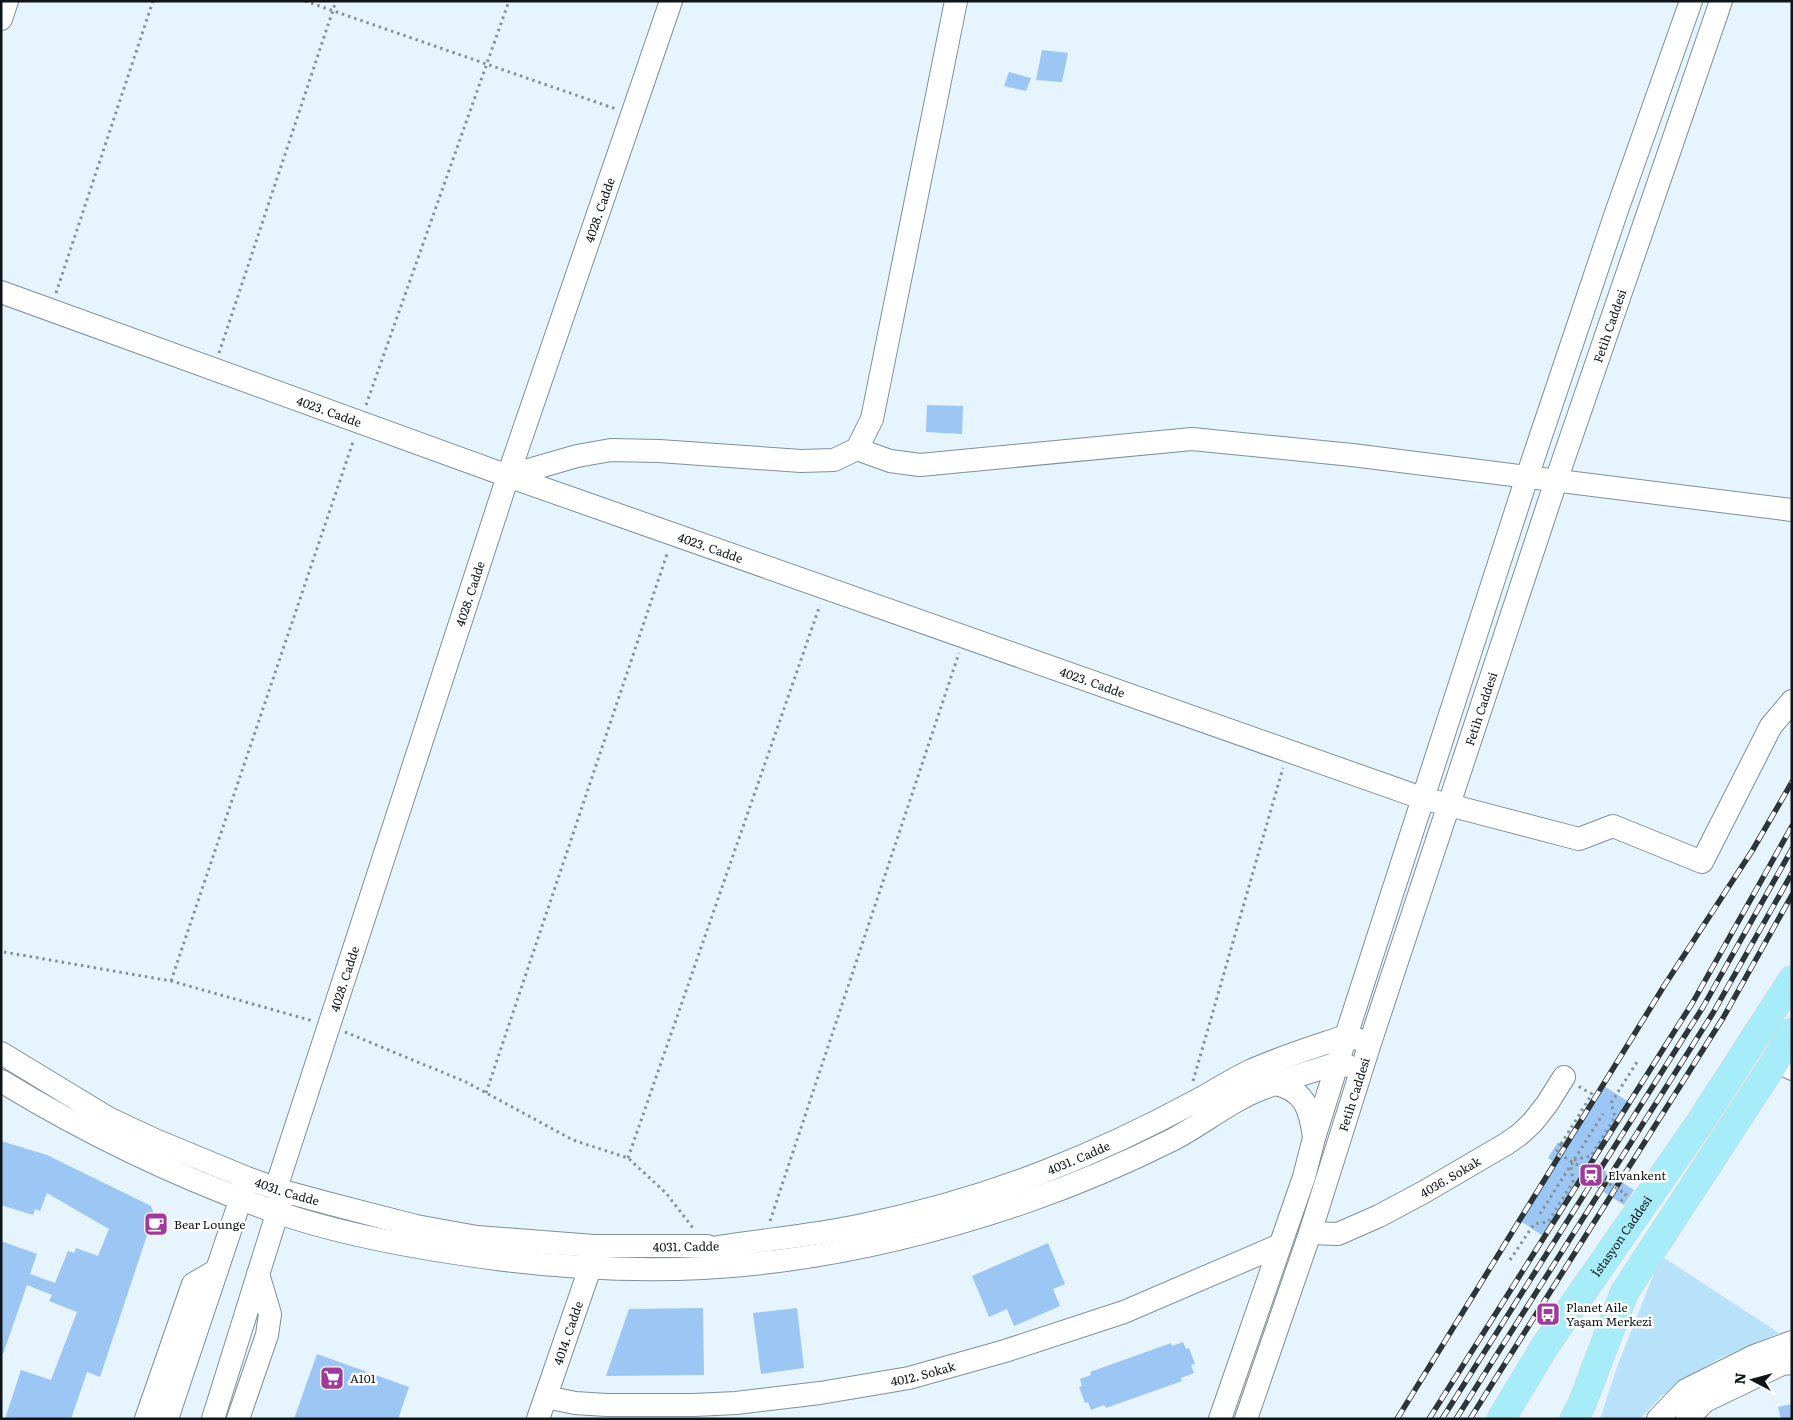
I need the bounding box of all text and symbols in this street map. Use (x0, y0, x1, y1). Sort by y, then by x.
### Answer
street label: 4028. Cadde (580, 175, 619, 245)
street label: Fetih Caddesi (1588, 287, 1630, 365)
street label: 4023. Cadde (294, 391, 364, 431)
street label: 4023. Cadde (675, 528, 745, 567)
street label: 4028. Cadde (451, 559, 489, 629)
street label: 4023. Cadde (1057, 662, 1127, 702)
street label: Fetih Caddesi (1460, 669, 1501, 748)
street label: 4028. Cadde (325, 944, 363, 1014)
street label: Fetih Caddesi (1334, 1055, 1374, 1134)
street label: 4031. Cadde (1044, 1136, 1113, 1179)
street label: 4036. Sokak (1416, 1151, 1485, 1202)
station icon: Elvankent (1578, 1162, 1604, 1188)
place label: Elvankent (1608, 1166, 1666, 1184)
street label: 4031. Cadde (252, 1173, 321, 1210)
street label: İstasyon Caddesi (1587, 1192, 1656, 1280)
cafe icon: Bear Lounge (143, 1211, 169, 1237)
place label: Bear Lounge (174, 1215, 245, 1233)
street label: 4031. Cadde (653, 1236, 719, 1256)
place label: Planet Aile Yaşam Merkezi (1566, 1298, 1652, 1330)
street label: 4014. Cadde (548, 1299, 587, 1367)
bus stop icon: Planet Aile Yaşam Merkezi (1535, 1301, 1561, 1327)
north arrow (1728, 1355, 1778, 1405)
street label: 4012. Sokak (889, 1356, 958, 1390)
supermarket icon: A101 (319, 1365, 345, 1391)
place label: A101 (350, 1369, 376, 1387)
text: N (1729, 1371, 1750, 1385)

